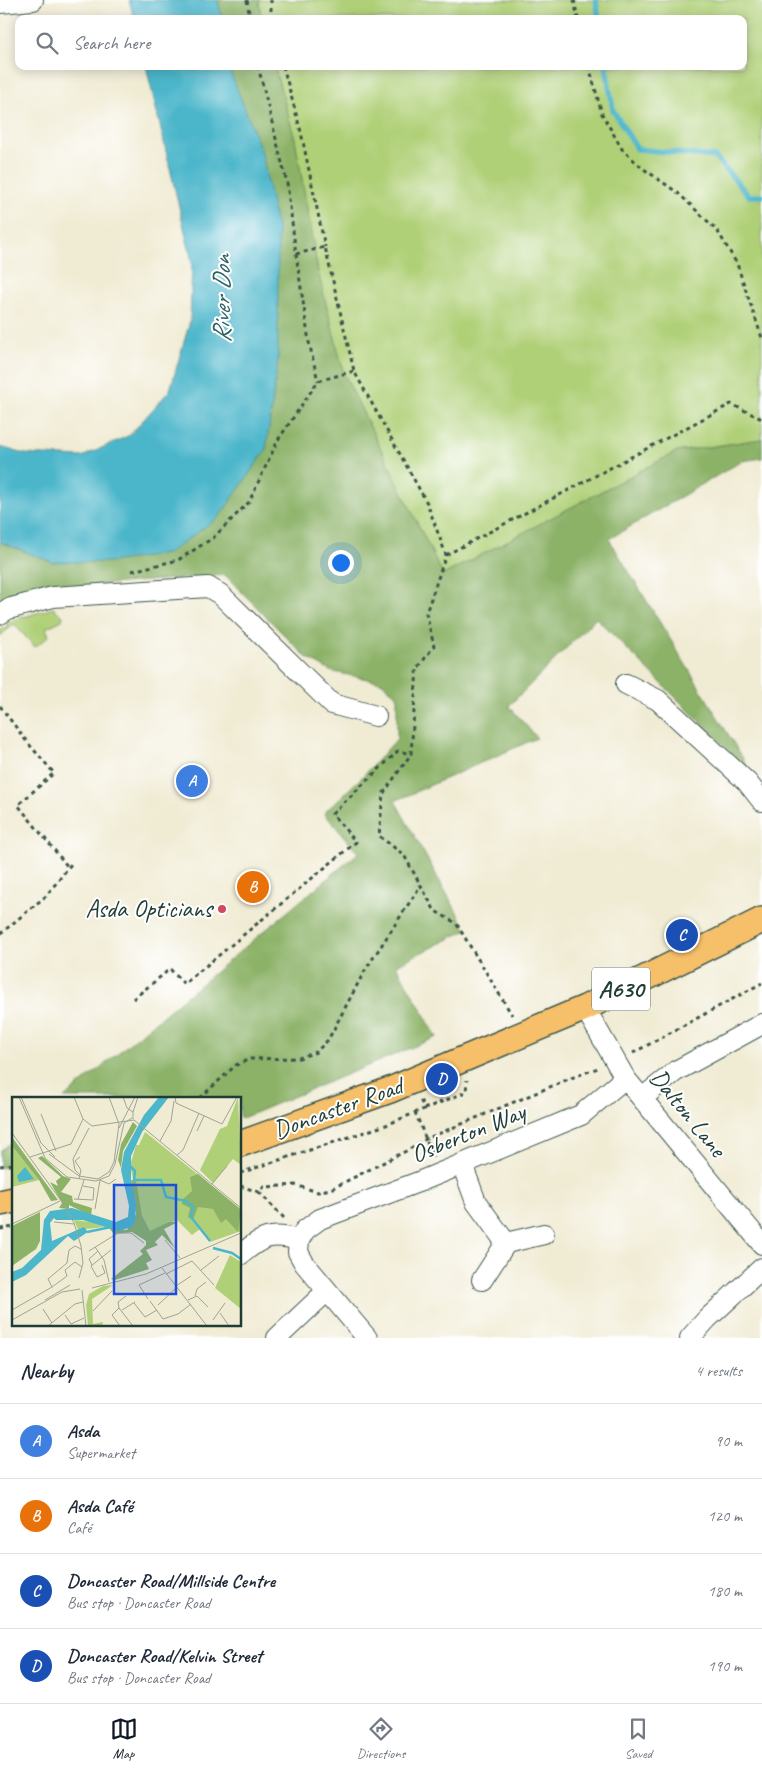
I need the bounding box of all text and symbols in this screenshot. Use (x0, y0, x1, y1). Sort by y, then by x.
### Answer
search box (15, 15, 747, 70)
icon: search (33, 29, 61, 57)
text: Search here (73, 31, 150, 55)
water label: River Don (205, 253, 238, 343)
your location (328, 550, 354, 576)
pin: A (176, 762, 208, 800)
pin: B (237, 868, 269, 906)
place label: Asda Opticians (85, 893, 214, 925)
marker: Asda Opticians (216, 903, 228, 915)
pin: C (666, 916, 698, 954)
road number: A630 (592, 968, 650, 1011)
pin: D (426, 1060, 458, 1098)
street label: Dalton Lane (643, 1062, 734, 1165)
street label: Doncaster Road (269, 1069, 410, 1146)
street label: Osberton Way (406, 1095, 532, 1170)
inset map (12, 1097, 241, 1326)
text: Nearby (20, 1358, 73, 1384)
text: 4 results (695, 1361, 742, 1381)
text: Asda (67, 1419, 99, 1443)
text: A (32, 1431, 40, 1451)
text: 90 m (715, 1431, 742, 1451)
text: Supermarket (67, 1443, 135, 1463)
text: Asda Café (67, 1494, 133, 1518)
text: B (32, 1506, 40, 1526)
text: 120 m (708, 1506, 742, 1526)
text: Café (67, 1518, 91, 1538)
text: Doncaster Road/Millside Centre (67, 1569, 275, 1593)
text: C (32, 1581, 40, 1601)
text: 180 m (708, 1581, 742, 1601)
text: Bus stop · Doncaster Road (67, 1593, 210, 1613)
text: Doncaster Road/Kelvin Street (67, 1644, 262, 1668)
text: D (31, 1656, 41, 1676)
text: 190 m (708, 1656, 742, 1676)
text: Bus stop · Doncaster Road (67, 1668, 210, 1688)
tab: Map (110, 1715, 138, 1762)
tab: Directions (357, 1715, 405, 1762)
tab: Saved (624, 1715, 652, 1762)

